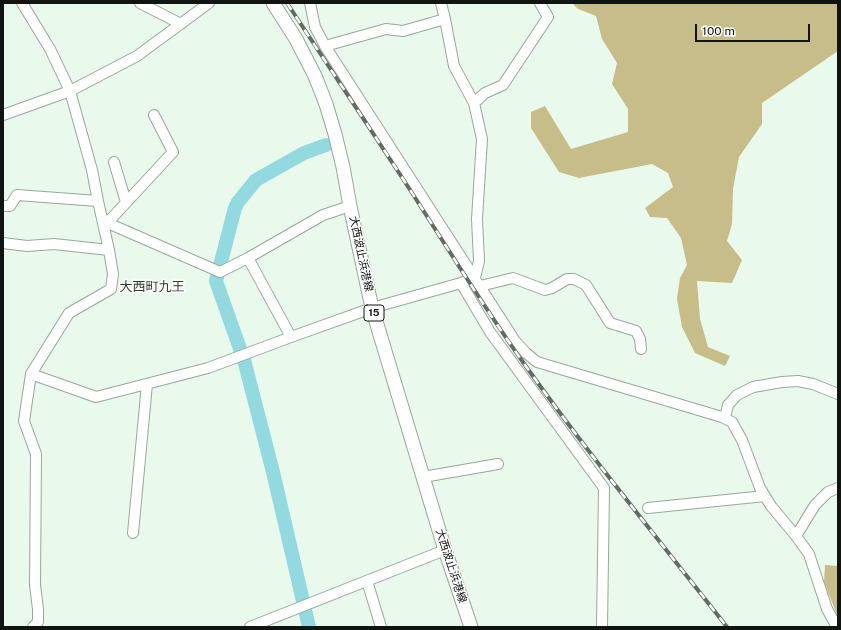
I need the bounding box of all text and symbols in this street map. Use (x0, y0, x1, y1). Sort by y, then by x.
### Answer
scale bar (697, 16, 812, 42)
text: 100 m (702, 24, 735, 38)
street label: 大西波止浜港線 (347, 215, 375, 293)
district label: 大西町九王 (120, 279, 184, 295)
road number: 15 (364, 305, 384, 321)
street label: 大西波止浜港線 (433, 527, 469, 605)

